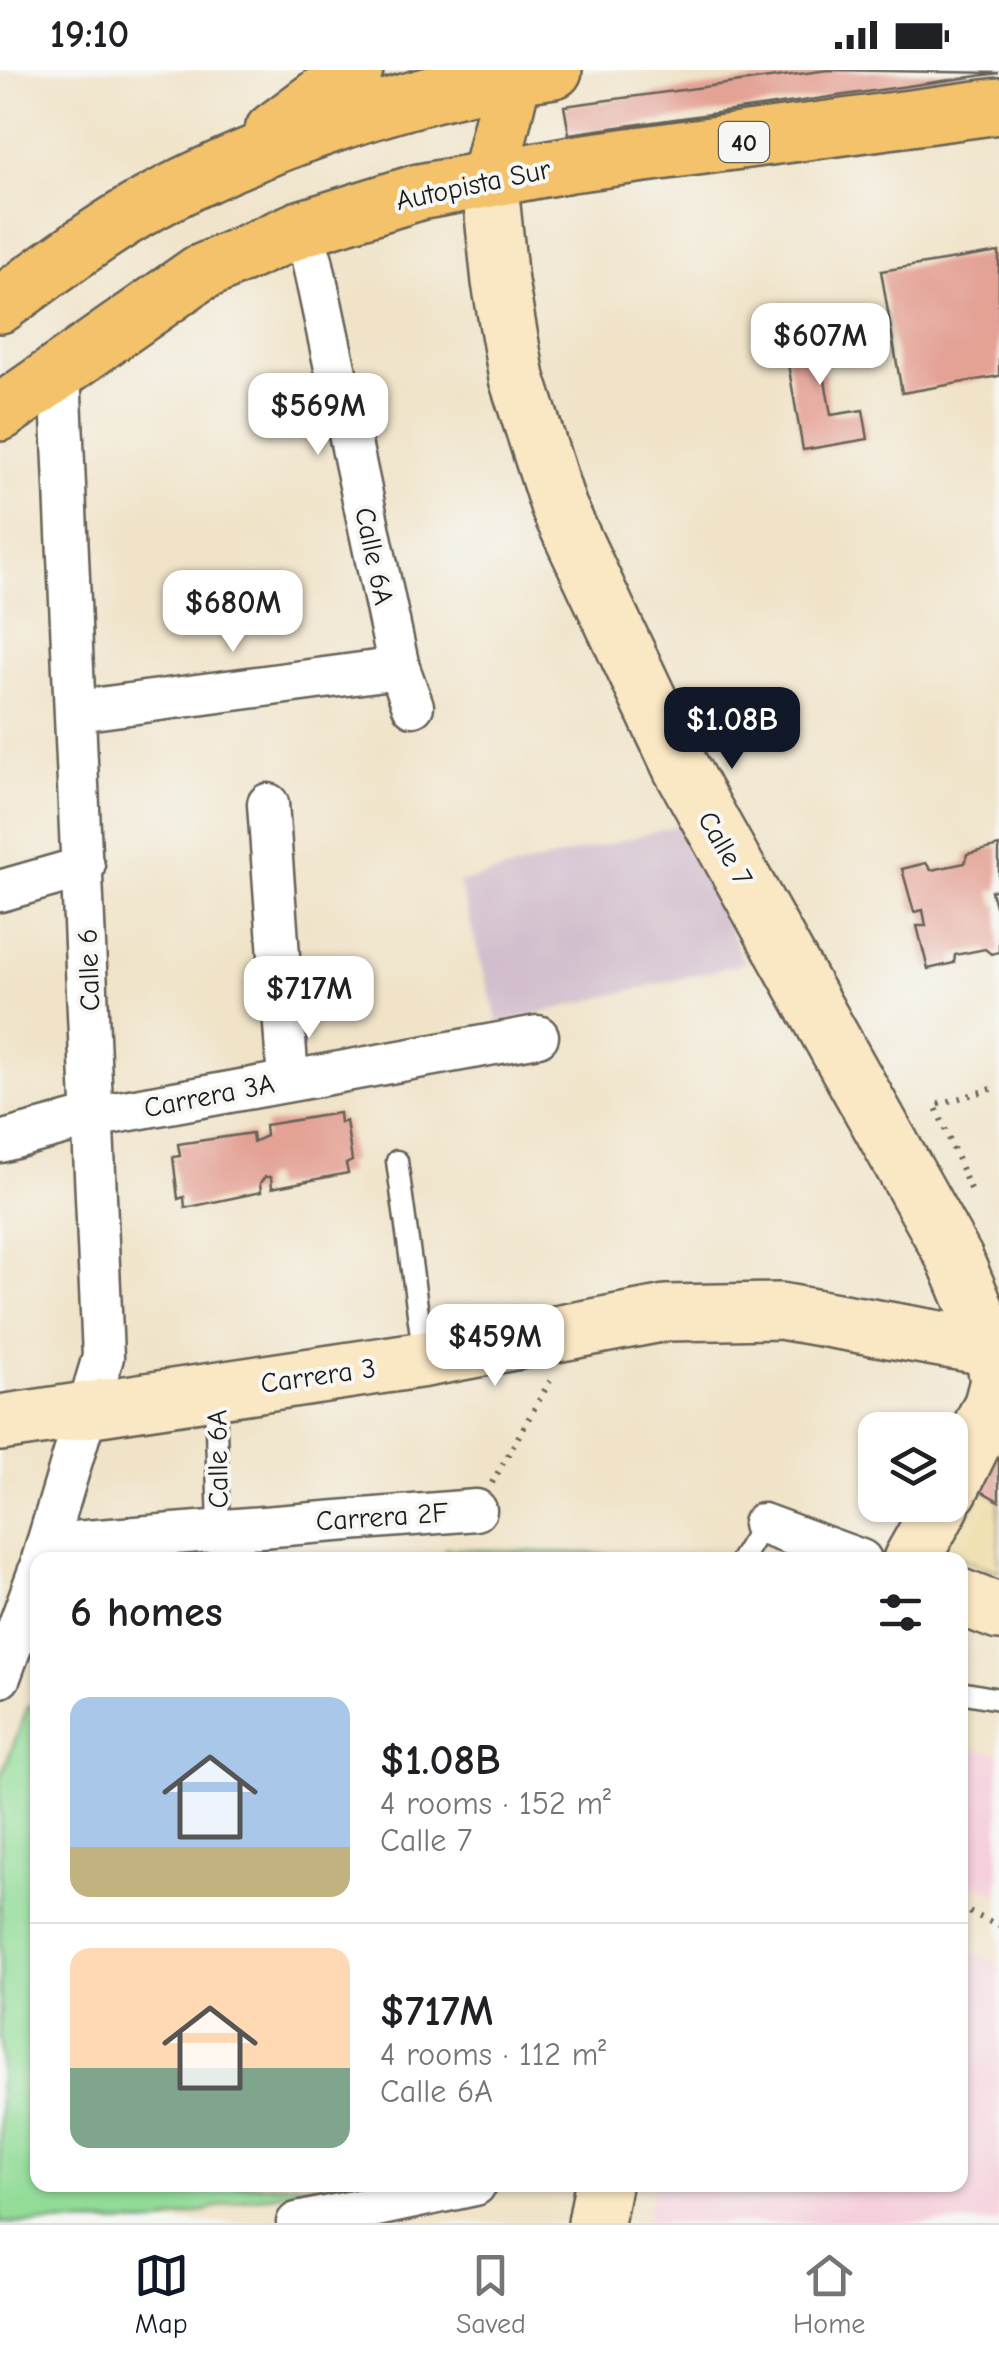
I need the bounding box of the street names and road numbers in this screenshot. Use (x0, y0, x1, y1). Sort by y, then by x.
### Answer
road number: 40 (719, 122, 769, 162)
street label: Autopista Sur (393, 153, 553, 217)
street label: Calle 6A (348, 505, 400, 608)
street label: Calle 7 (691, 806, 759, 891)
street label: Calle 6 (72, 928, 106, 1012)
street label: Carrera 3A (141, 1068, 277, 1124)
street label: Carrera 3 (259, 1352, 378, 1400)
street label: Calle 6A (201, 1409, 235, 1509)
street label: Carrera 2F (315, 1496, 449, 1538)

